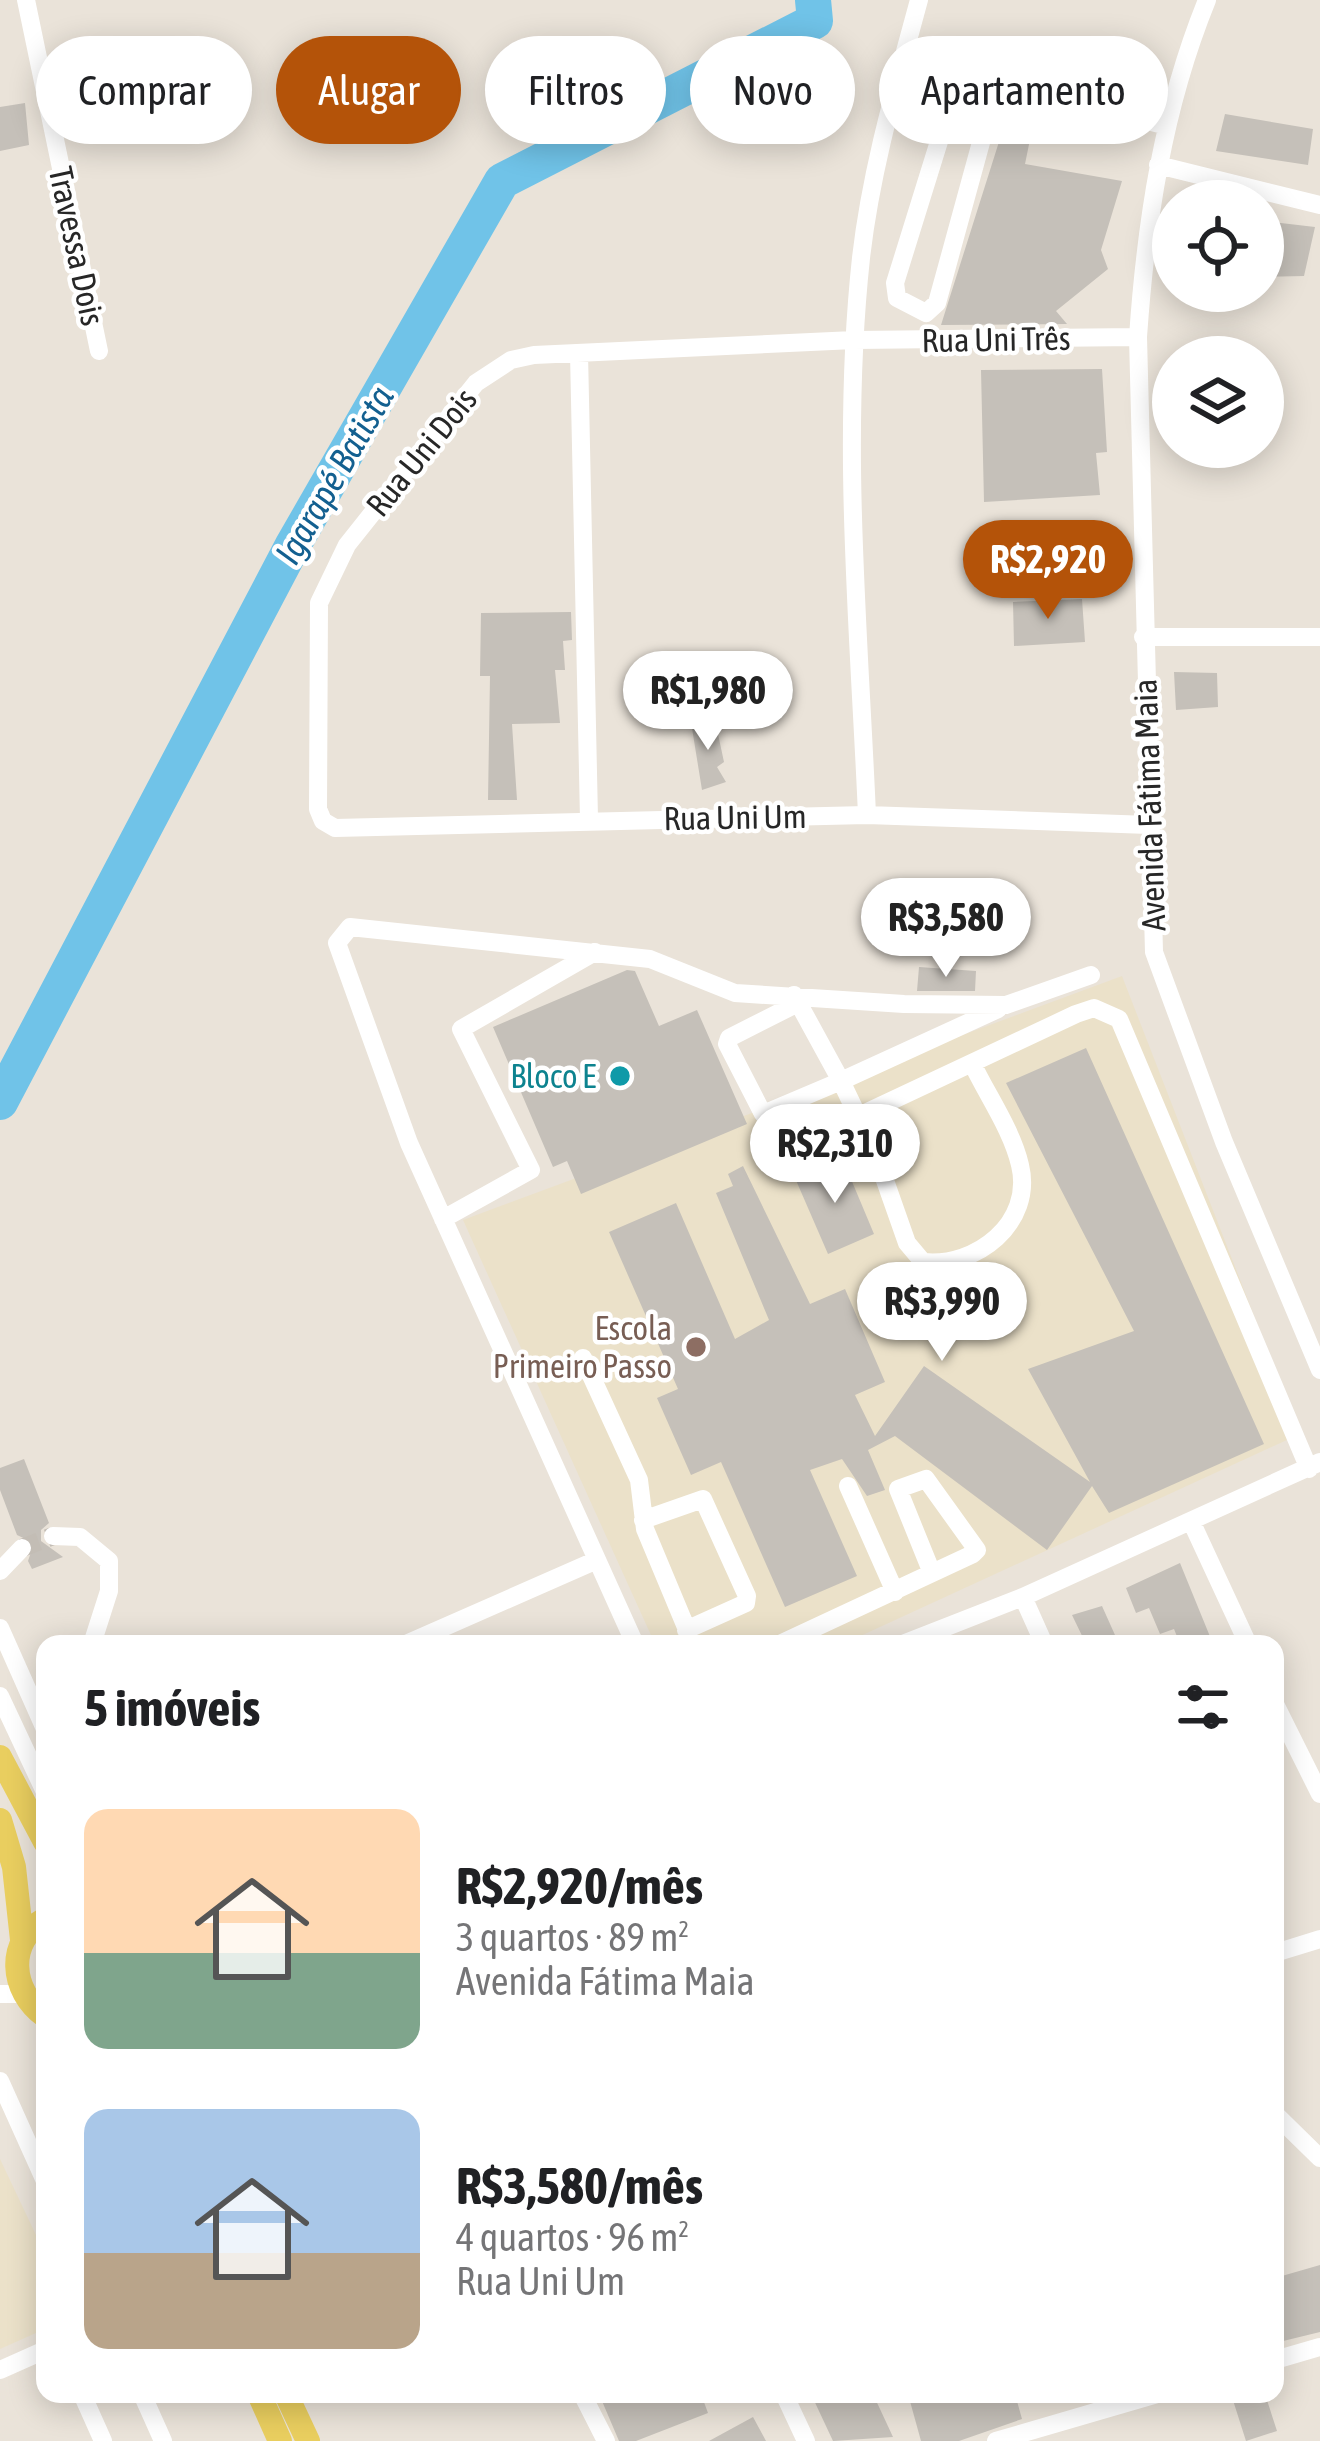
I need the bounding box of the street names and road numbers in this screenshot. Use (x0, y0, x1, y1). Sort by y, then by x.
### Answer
street label: Travessa Dois (42, 163, 112, 329)
street label: Rua Uni Três (921, 319, 1071, 359)
street label: Rua Uni Dois (358, 381, 484, 523)
street label: Avenida Fátima Maia (1126, 678, 1172, 932)
street label: Rua Uni Um (663, 797, 807, 837)

